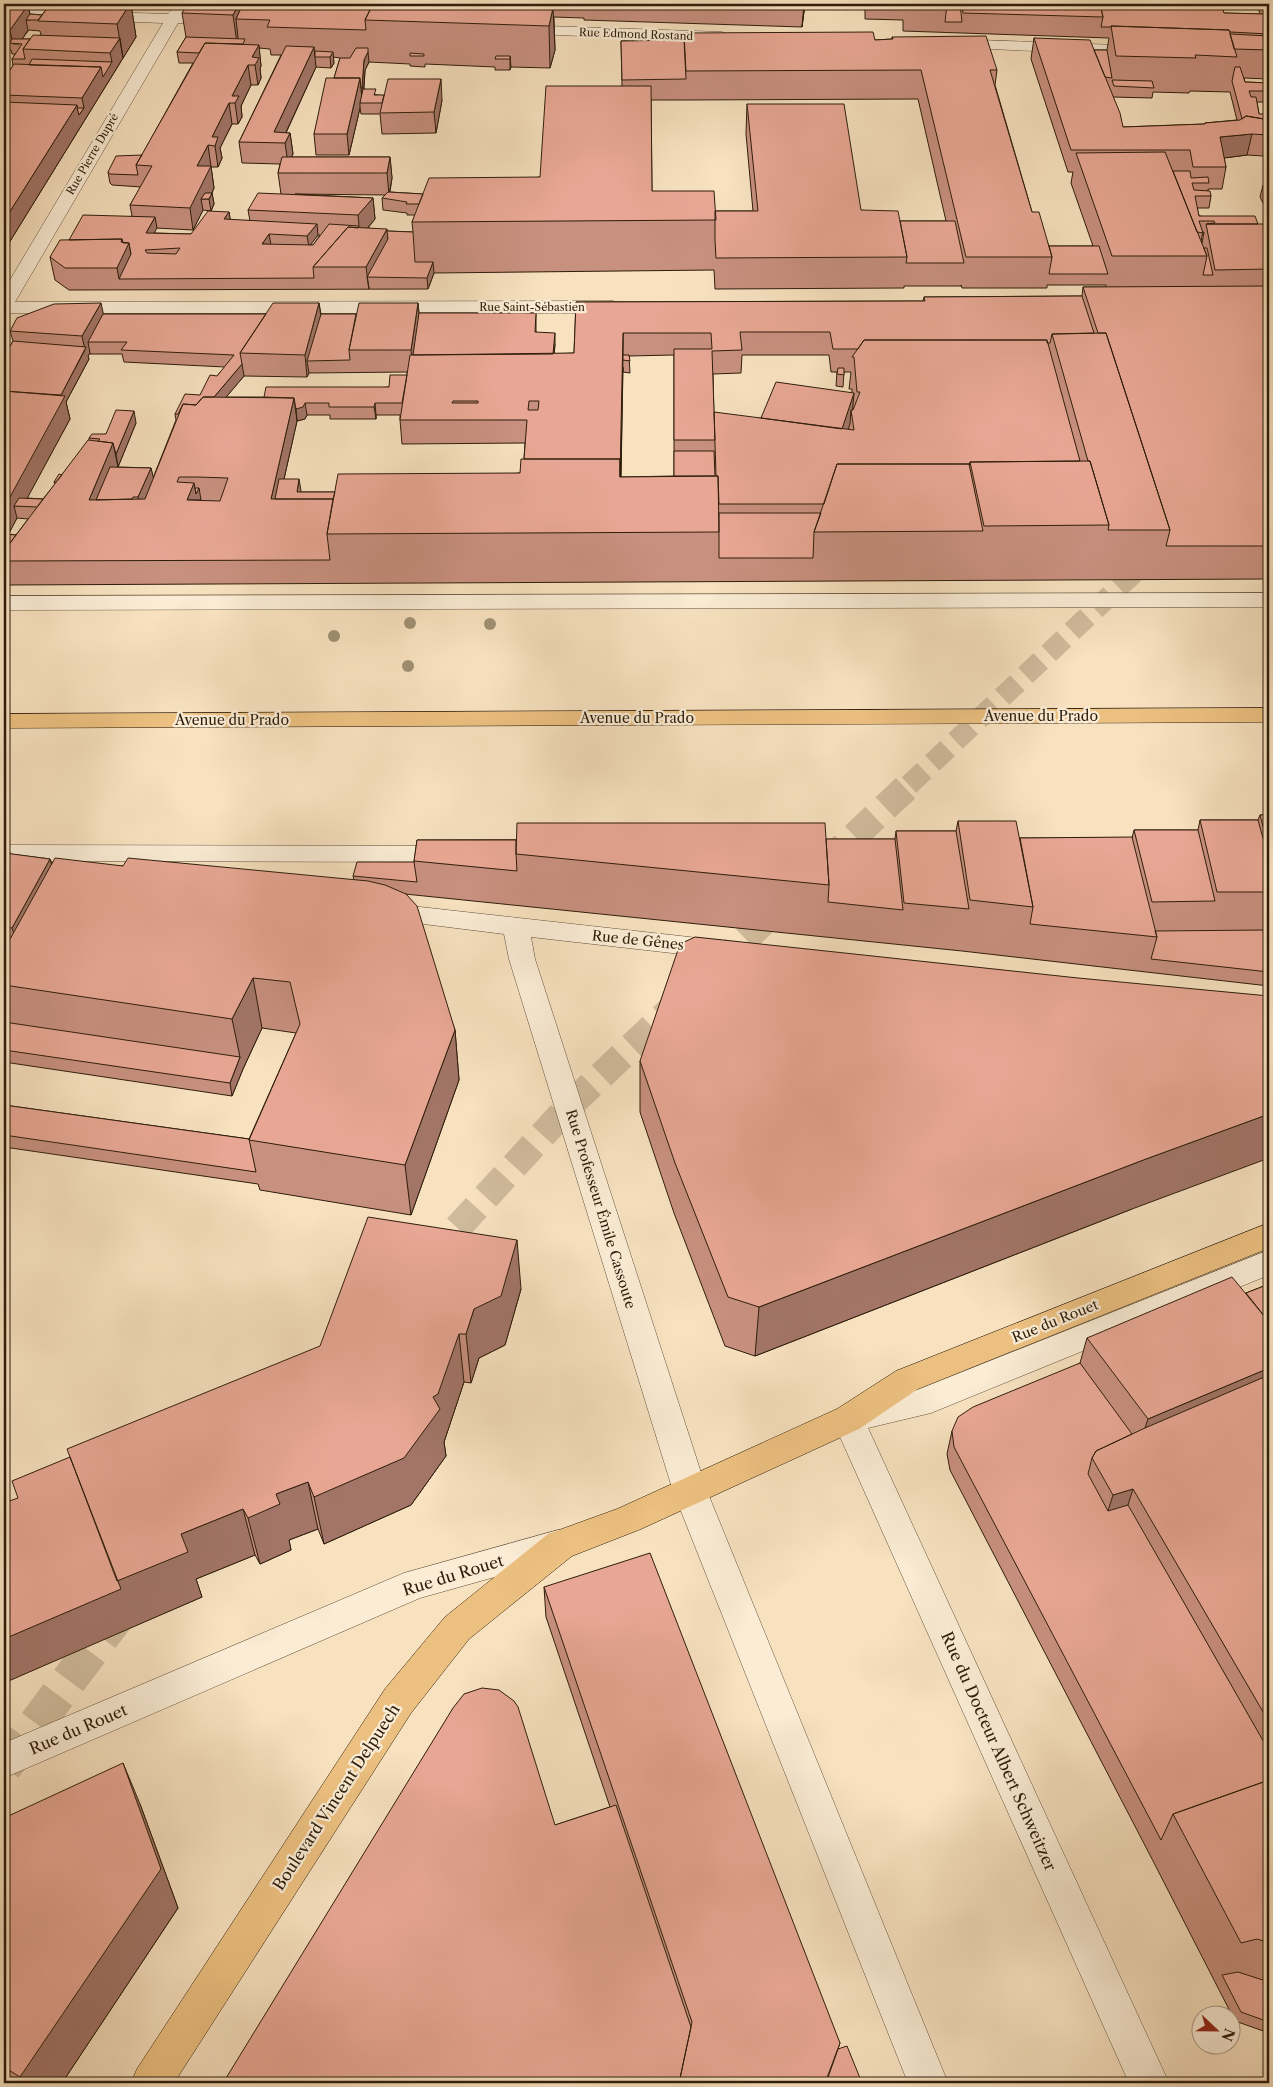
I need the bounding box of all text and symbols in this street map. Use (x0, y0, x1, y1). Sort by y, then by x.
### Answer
street label: Rue Edmond Rostand (579, 25, 694, 43)
street label: Rue Pierre Dupré (63, 111, 121, 197)
street label: Rue Saint-Sébastien (479, 300, 585, 314)
street label: Avenue du Prado (983, 707, 1098, 725)
street label: Avenue du Prado (579, 709, 694, 727)
street label: Avenue du Prado (174, 711, 289, 729)
street label: Rue de Gênes (591, 926, 685, 954)
street label: Rue Professeur Émile Cassoute (562, 1107, 640, 1311)
street label: Rue du Rouet (1009, 1296, 1101, 1346)
street label: Rue du Rouet (400, 1550, 506, 1600)
street label: Rue du Docteur Albert Schweitzer (937, 1628, 1061, 1874)
street label: Rue du Rouet (26, 1699, 130, 1759)
street label: Boulevard Vincent Delpuech (268, 1700, 404, 1894)
north arrow (1190, 2004, 1240, 2054)
text: N (1217, 2026, 1239, 2044)

